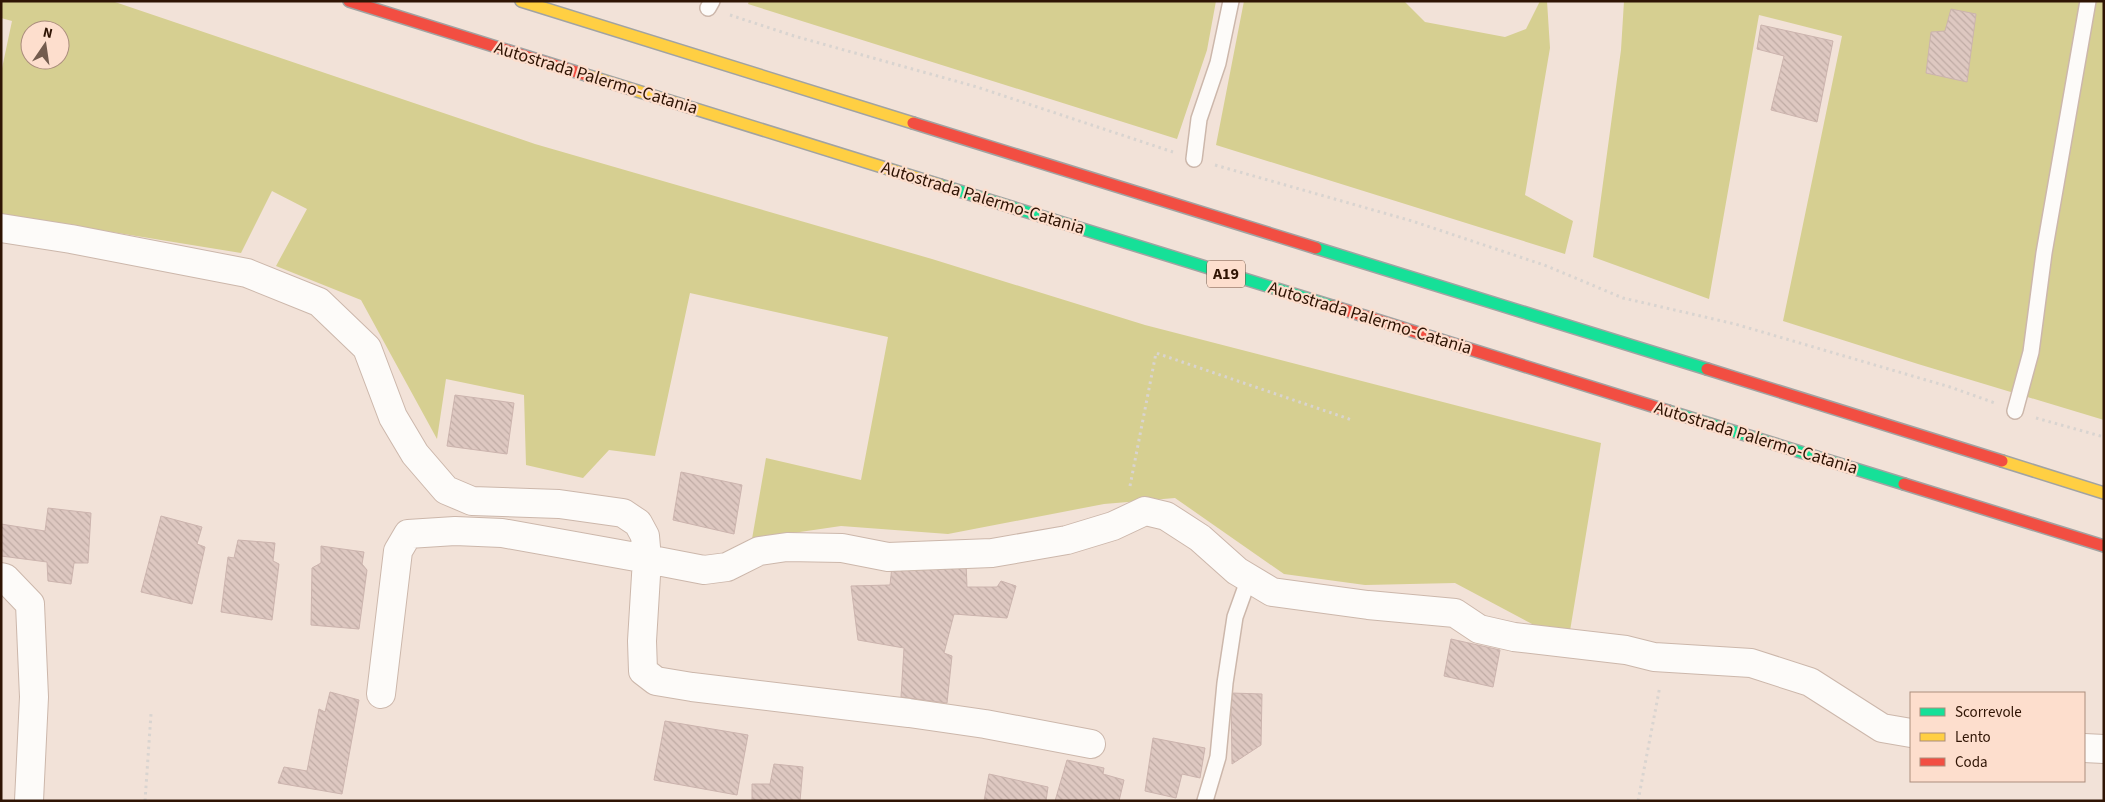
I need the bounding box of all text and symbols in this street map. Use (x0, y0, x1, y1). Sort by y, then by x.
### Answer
north arrow (20, 20, 70, 70)
text: N (41, 23, 54, 44)
street label: Autostrada Palermo-Catania (491, 35, 701, 121)
street label: Autostrada Palermo-Catania (878, 155, 1088, 241)
road number: A19 (1207, 260, 1245, 288)
street label: Autostrada Palermo-Catania (1265, 275, 1475, 361)
street label: Autostrada Palermo-Catania (1651, 395, 1861, 481)
legend (1910, 692, 2085, 782)
text: Scorrevole (1955, 702, 2022, 723)
text: Lento (1955, 727, 1991, 748)
text: Coda (1955, 752, 1988, 773)

